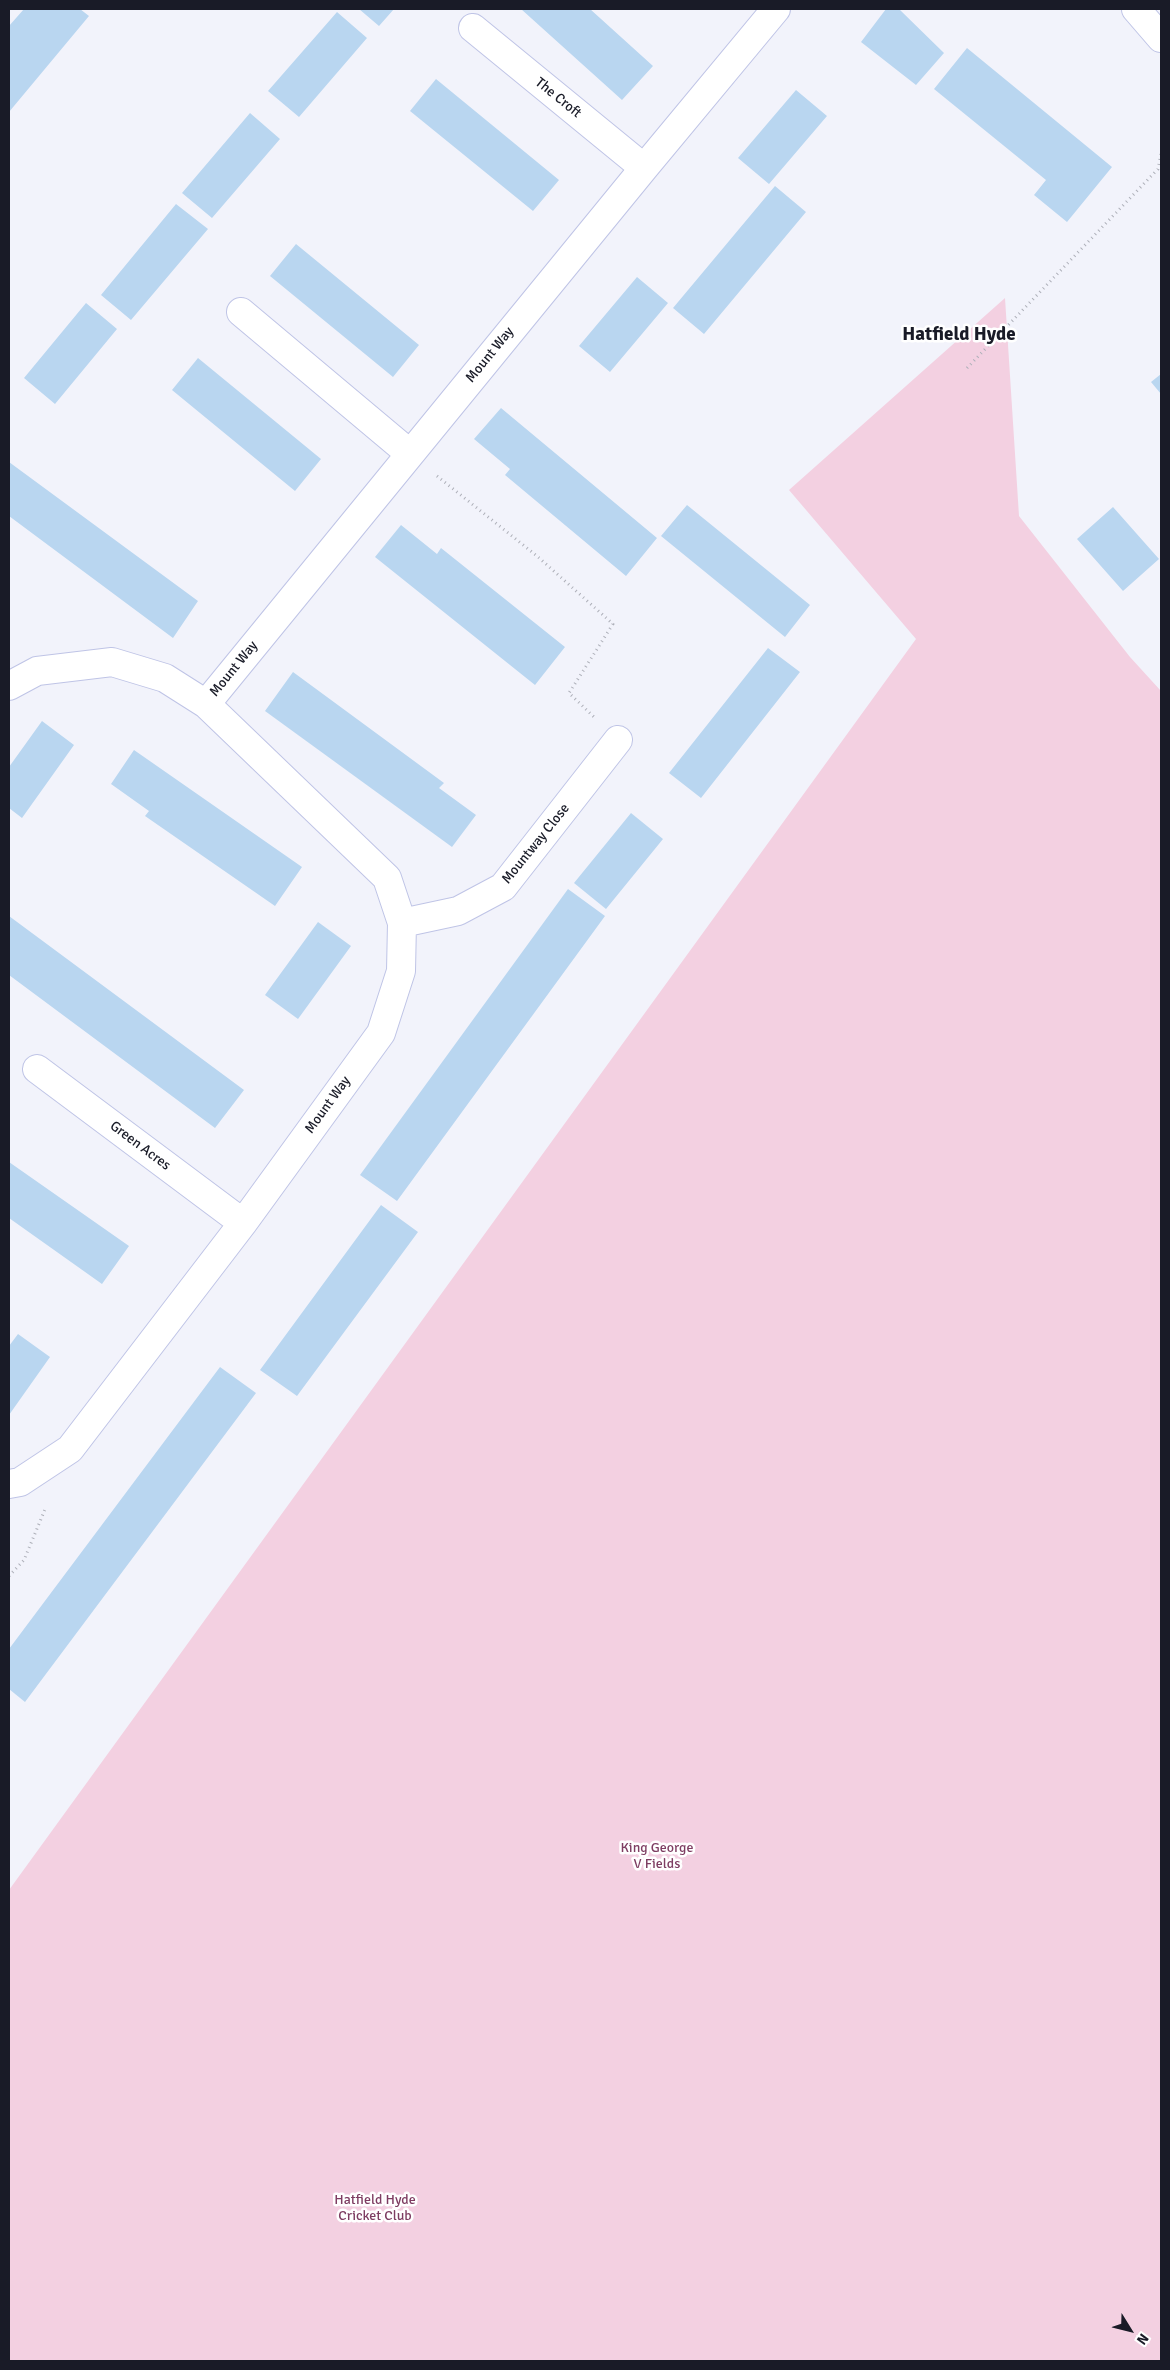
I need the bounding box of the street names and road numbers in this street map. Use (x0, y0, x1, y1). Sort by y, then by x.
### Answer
street label: The Croft (532, 74, 584, 122)
street label: Mount Way (462, 324, 518, 386)
street label: Mount Way (206, 638, 262, 700)
street label: Mountway Close (499, 801, 573, 887)
street label: Mount Way (302, 1073, 354, 1137)
street label: Green Acres (106, 1118, 174, 1174)

